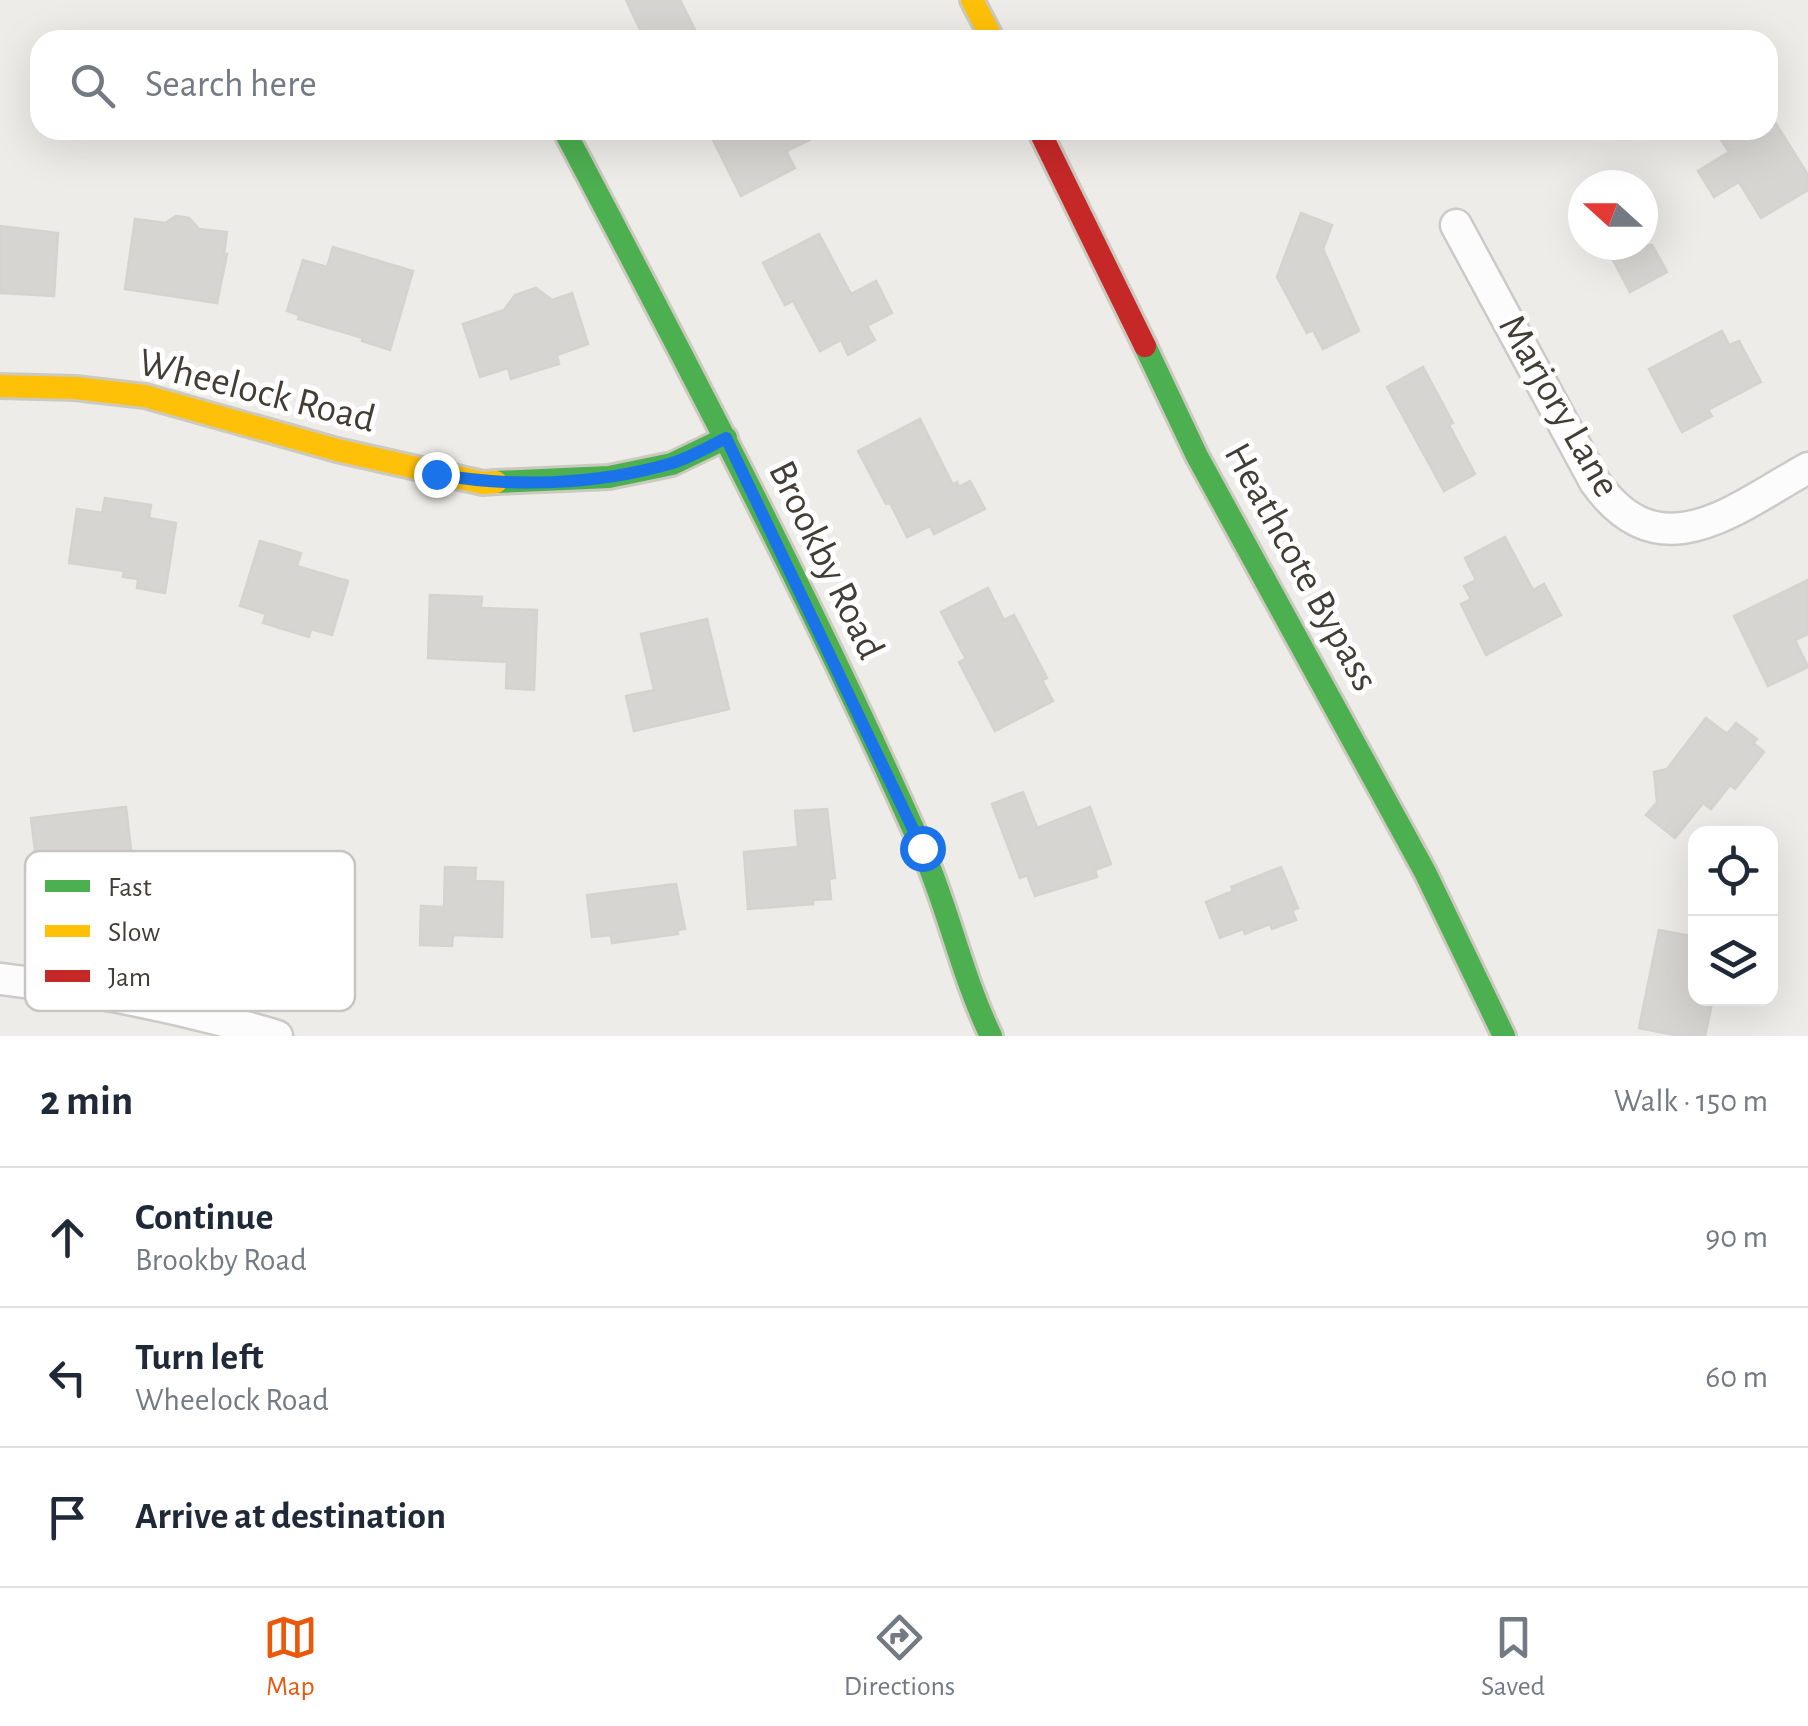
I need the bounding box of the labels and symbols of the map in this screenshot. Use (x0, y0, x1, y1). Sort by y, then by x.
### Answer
north arrow (1568, 170, 1658, 260)
street label: Marjory Lane (1491, 308, 1627, 504)
street label: Wheelock Road (135, 342, 379, 440)
street label: Heathcote Bypass (1217, 436, 1385, 698)
route end (414, 452, 460, 498)
street label: Brookby Road (761, 455, 891, 665)
route start (900, 826, 946, 872)
legend (25, 851, 355, 1011)
text: Fast (108, 874, 152, 902)
text: Slow (108, 919, 160, 947)
text: Jam (108, 964, 151, 992)

